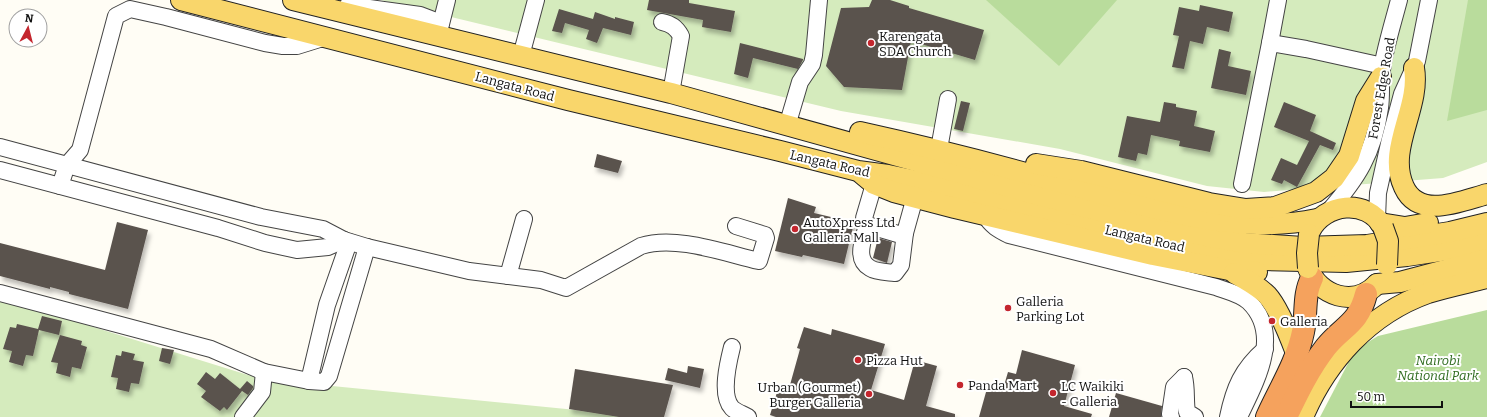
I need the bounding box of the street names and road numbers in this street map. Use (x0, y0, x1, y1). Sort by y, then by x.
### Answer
street label: Forest Edge Road (1365, 36, 1398, 140)
street label: Langata Road (474, 69, 556, 104)
street label: Langata Road (789, 147, 872, 180)
street label: Langata Road (1104, 222, 1187, 255)

